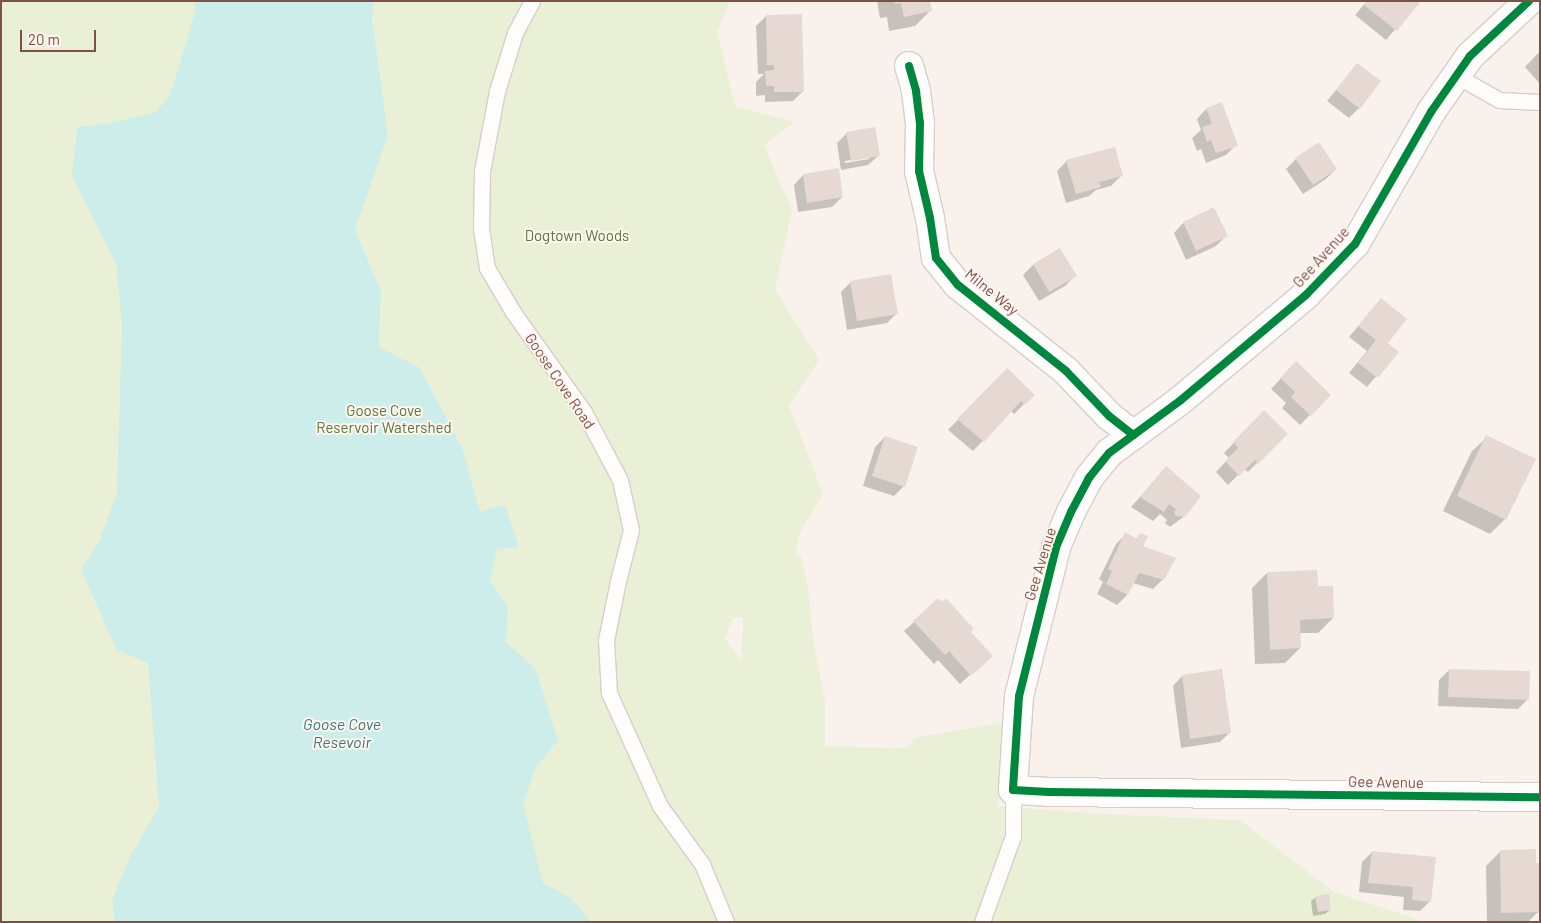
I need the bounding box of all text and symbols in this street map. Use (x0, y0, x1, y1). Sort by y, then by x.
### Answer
scale bar (22, 20, 99, 52)
text: 20 m (28, 30, 60, 48)
street label: Gee Avenue (1289, 223, 1353, 291)
park label: Dogtown Woods (525, 227, 629, 245)
street label: Milne Way (962, 265, 1022, 319)
street label: Goose Cove Road (521, 330, 599, 432)
park label: Goose Cove Reservoir Watershed (316, 401, 452, 436)
street label: Gee Avenue (1020, 525, 1060, 603)
water label: Goose Cove Resevoir (303, 714, 381, 752)
street label: Gee Avenue (1348, 772, 1424, 792)

